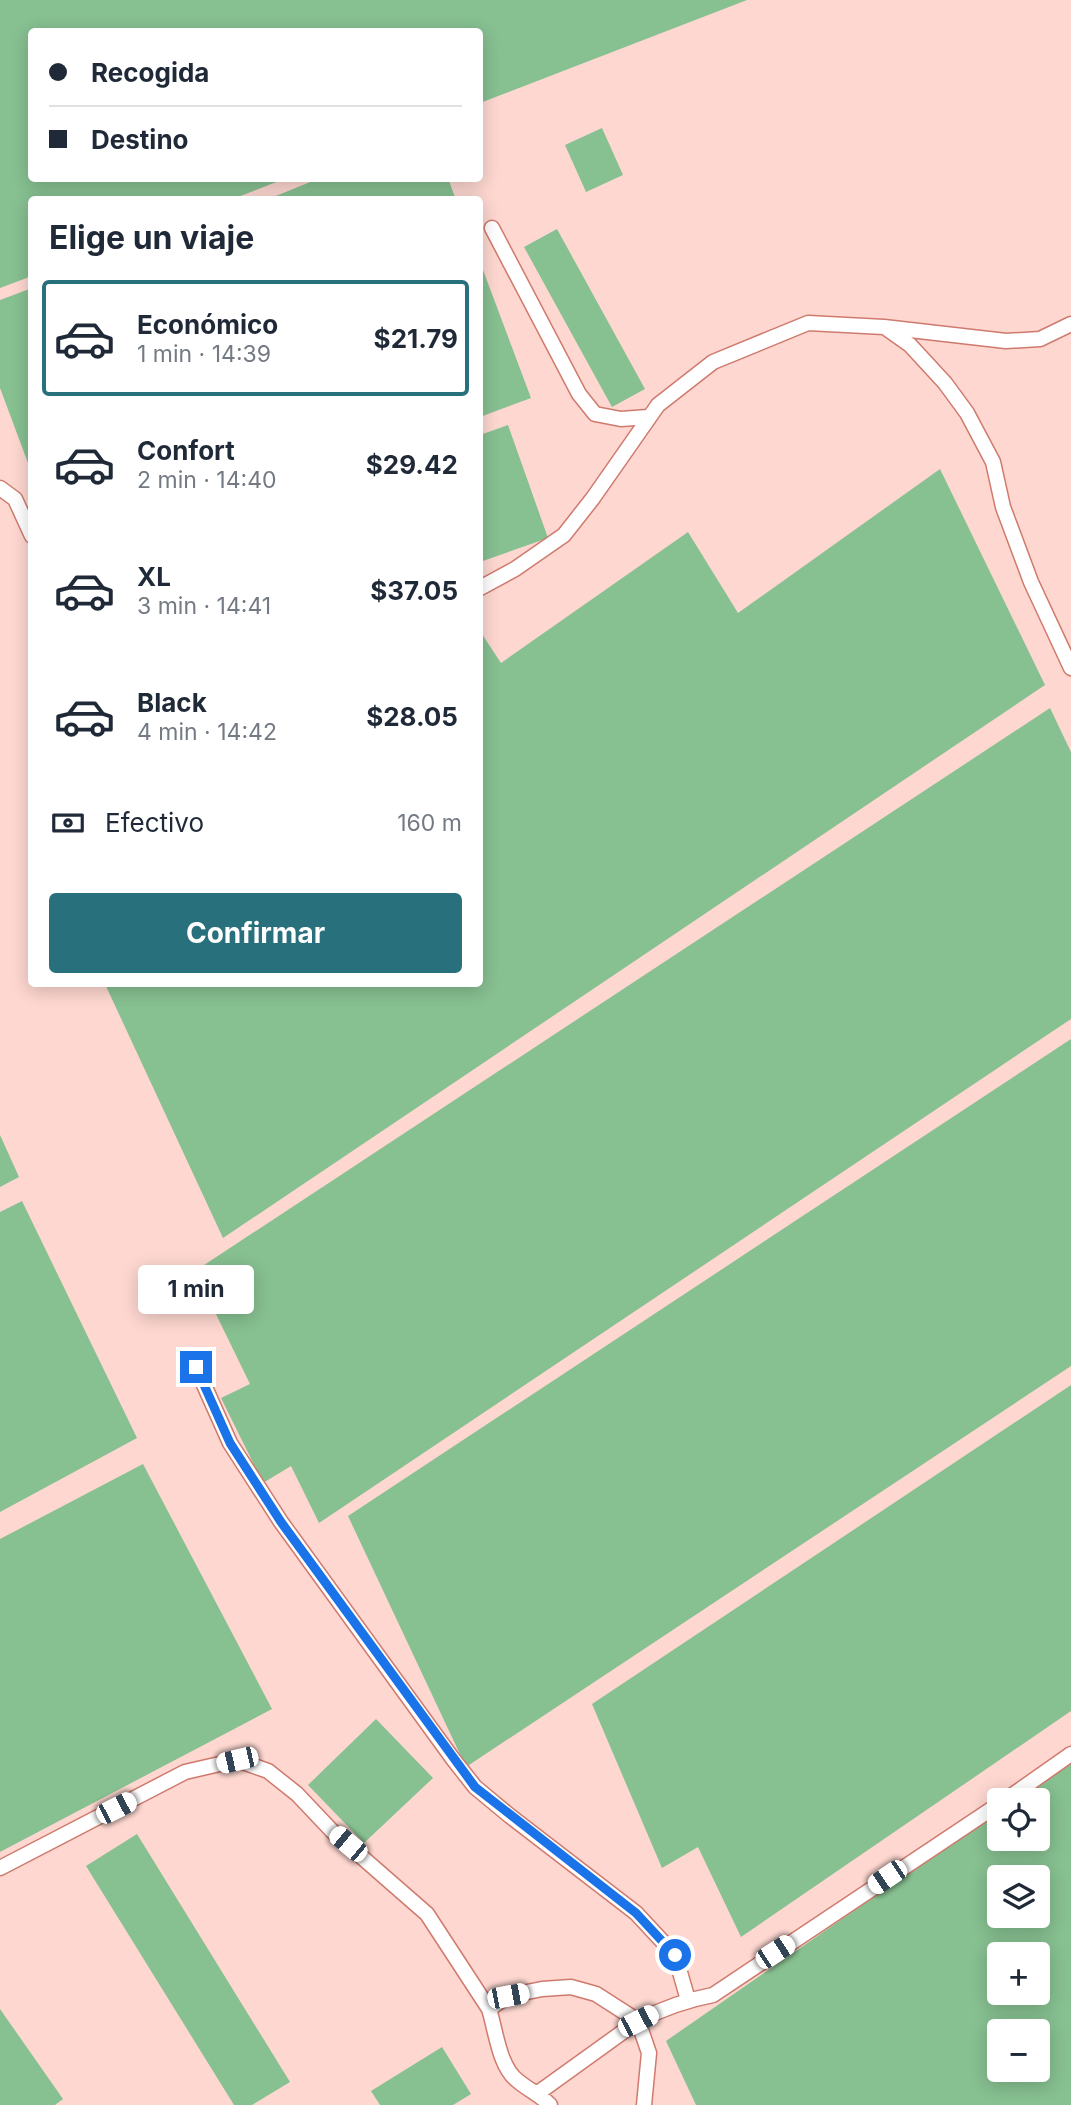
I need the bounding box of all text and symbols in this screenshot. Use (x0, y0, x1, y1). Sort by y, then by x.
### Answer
text: Recogida (91, 57, 209, 88)
text: Destino (91, 124, 189, 155)
text: Elige un viaje (49, 218, 254, 257)
icon: car (53, 307, 116, 370)
text: Económico (137, 309, 278, 340)
text: $21.79 (374, 323, 458, 354)
text: 1 min · 14:39 (137, 340, 271, 368)
icon: car (53, 433, 116, 496)
text: Confort (137, 435, 235, 466)
text: $29.42 (366, 449, 458, 480)
text: 2 min · 14:40 (137, 466, 277, 494)
icon: car (53, 559, 116, 622)
text: XL (137, 561, 171, 592)
text: $37.05 (370, 575, 458, 606)
text: 3 min · 14:41 (137, 592, 271, 620)
icon: car (53, 685, 116, 748)
text: Black (137, 687, 207, 718)
text: $28.05 (366, 701, 458, 732)
text: 4 min · 14:42 (137, 718, 277, 746)
icon: cash (49, 804, 87, 842)
text: Efectivo (105, 807, 204, 838)
text: 160 m (397, 809, 462, 837)
button: Confirmar (49, 893, 462, 973)
callout: 1 min (138, 1266, 254, 1314)
text: 1 min (168, 1275, 224, 1303)
route end (180, 1351, 212, 1383)
car (215, 1745, 260, 1775)
map controls (987, 1788, 1050, 2082)
button: locate (987, 1788, 1050, 1851)
car (93, 1789, 140, 1827)
car (326, 1822, 371, 1866)
car (864, 1857, 911, 1897)
button: layers (987, 1865, 1050, 1928)
car (752, 1932, 799, 1972)
route start (659, 1939, 691, 1971)
button: + (987, 1942, 1050, 2005)
car (486, 1982, 531, 2010)
car (615, 2002, 662, 2040)
button: − (987, 2019, 1050, 2082)

